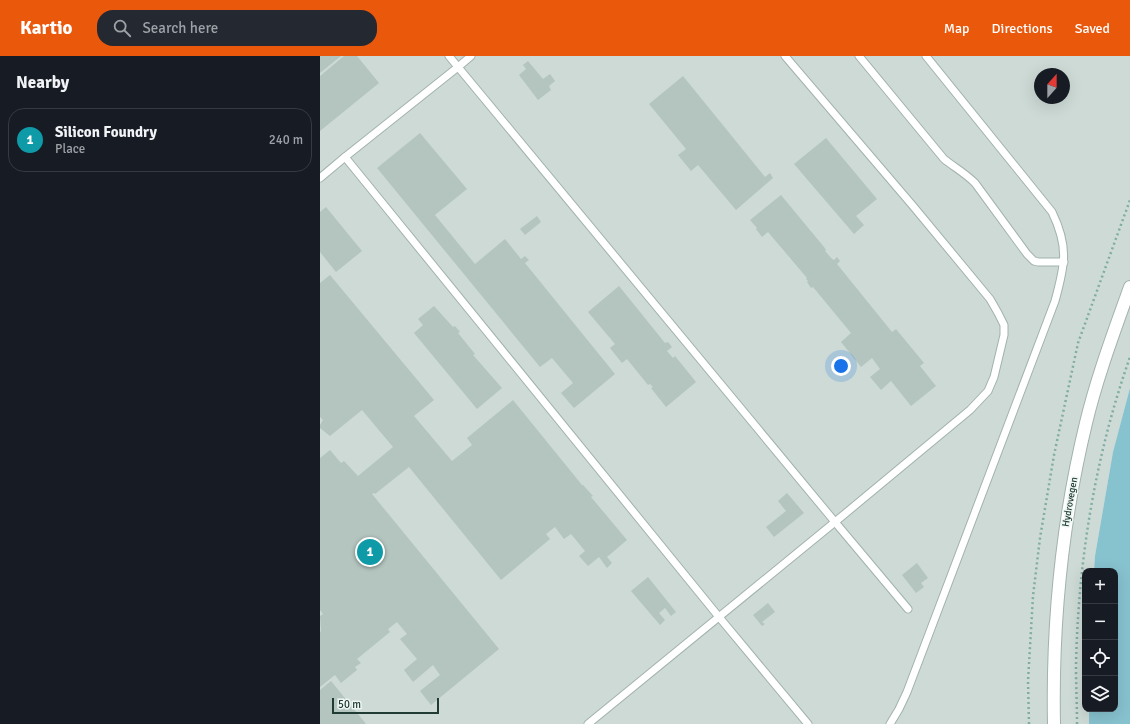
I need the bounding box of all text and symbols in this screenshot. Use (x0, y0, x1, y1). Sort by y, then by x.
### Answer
search box (97, 10, 377, 46)
text: Kartio (20, 16, 73, 40)
icon: search (111, 17, 133, 39)
text: Search here (143, 19, 218, 37)
text: Map (944, 20, 970, 37)
text: Directions (992, 20, 1053, 37)
text: Saved (1075, 20, 1110, 37)
north arrow (1034, 68, 1070, 104)
text: Nearby (16, 72, 69, 93)
text: Silicon Foundry (55, 123, 157, 141)
text: 1 (26, 132, 34, 148)
text: 240 m (269, 132, 303, 148)
text: Place (55, 141, 85, 157)
your location (831, 356, 851, 376)
street label: Hydrovegen (1060, 476, 1080, 528)
pin: 1 (357, 537, 383, 567)
map controls (1082, 568, 1118, 712)
button: + (1082, 568, 1118, 604)
button: − (1082, 604, 1118, 640)
button: locate (1082, 640, 1118, 676)
button: layers (1082, 676, 1118, 712)
scale bar (332, 696, 439, 715)
text: 50 m (338, 698, 361, 711)

